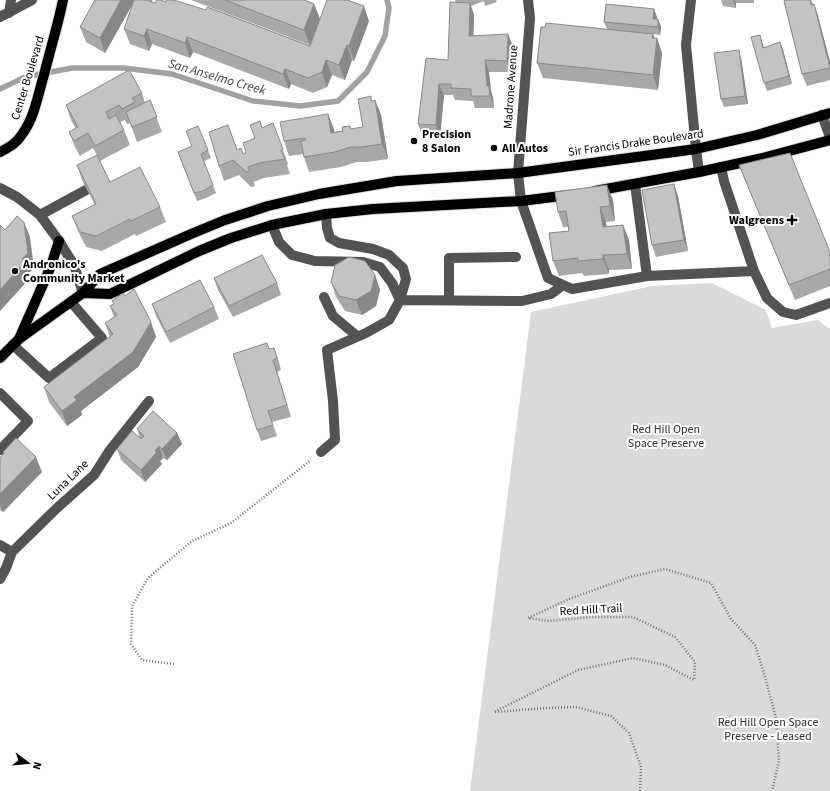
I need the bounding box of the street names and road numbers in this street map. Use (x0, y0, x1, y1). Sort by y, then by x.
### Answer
street label: Center Boulevard (7, 34, 49, 122)
street label: Madrone Avenue (500, 45, 522, 129)
street label: Sir Francis Drake Boulevard (567, 125, 705, 161)
street label: Luna Lane (44, 456, 93, 504)
street label: Red Hill Trail (559, 600, 623, 620)

